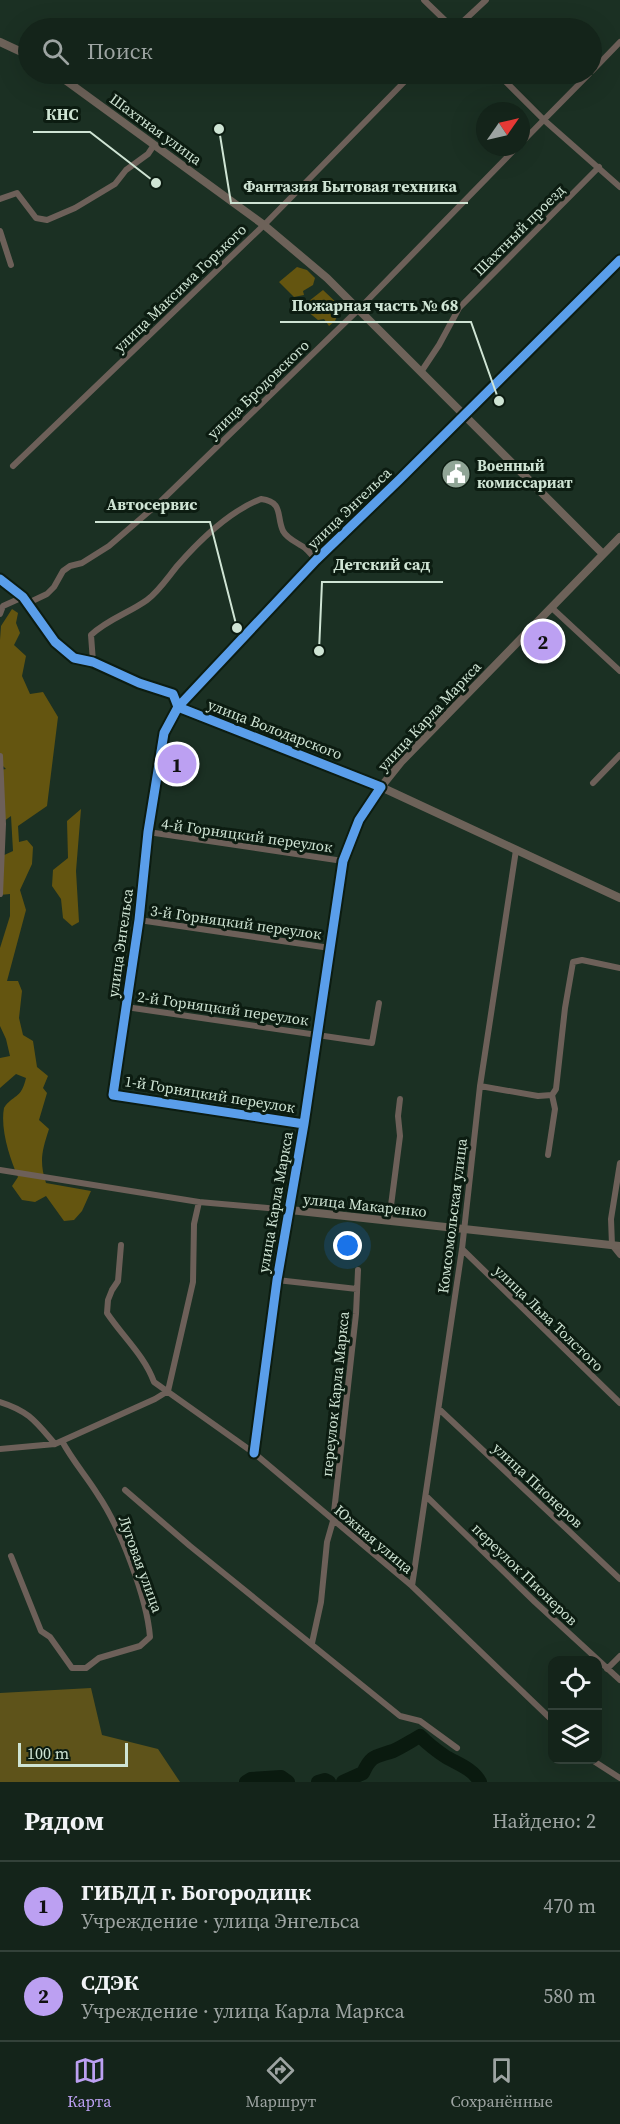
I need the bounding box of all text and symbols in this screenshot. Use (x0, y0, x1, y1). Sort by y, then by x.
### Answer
search box (18, 18, 602, 84)
icon: search (39, 35, 72, 68)
text: Поиск (87, 36, 153, 66)
street label: Шахтная улица (106, 88, 207, 170)
callout: КНС (33, 98, 90, 132)
north arrow (476, 102, 530, 156)
text: КНС (45, 103, 79, 125)
callout: Фантазия Бытовая техника (231, 169, 468, 203)
text: Фантазия Бытовая техника (243, 175, 457, 197)
street label: Шахтный проезд (469, 179, 570, 280)
street label: улица Максима Горького (109, 219, 251, 357)
callout: Пожарная часть № 68 (280, 288, 471, 322)
text: Пожарная часть № 68 (292, 294, 458, 316)
street label: улица Бродовского (202, 335, 314, 443)
place label: Военный комиссариат (477, 455, 573, 493)
public building icon: Военный комиссариат (440, 458, 472, 490)
street label: улица Энгельса (302, 462, 396, 554)
callout: Автосервис (95, 488, 210, 522)
text: Автосервис (106, 493, 198, 515)
callout: Детский сад (322, 548, 443, 582)
text: Детский сад (333, 553, 431, 575)
pin: 2 (524, 618, 562, 664)
street label: улица Карла Маркса (372, 656, 486, 776)
street label: улица Володарского (205, 694, 345, 764)
pin: 1 (158, 742, 196, 786)
street label: 4-й Горняцкий переулок (160, 813, 335, 857)
street label: улица Энгельса (102, 887, 138, 999)
street label: 3-й Горняцкий переулок (149, 900, 324, 944)
street label: 2-й Горняцкий переулок (136, 986, 311, 1030)
street label: 1-й Горняцкий переулок (123, 1070, 297, 1118)
street label: улица Карла Маркса (252, 1129, 298, 1274)
street label: Комсомольская улица (432, 1137, 472, 1295)
street label: улица Макаренко (302, 1188, 428, 1222)
your location (333, 1231, 362, 1260)
street label: улица Льва Толстого (490, 1260, 608, 1376)
street label: переулок Карла Маркса (316, 1310, 354, 1478)
street label: улица Пионеров (488, 1438, 588, 1533)
street label: Южная улица (330, 1500, 418, 1578)
street label: Луговая улица (114, 1513, 168, 1616)
street label: переулок Пионеров (468, 1518, 583, 1630)
map controls (548, 1656, 602, 1764)
button: locate (548, 1656, 602, 1710)
button: layers (548, 1710, 602, 1764)
scale bar (18, 1740, 128, 1768)
text: 100 m (27, 1742, 69, 1764)
text: Рядом (24, 1803, 104, 1839)
text: Найдено: 2 (492, 1807, 596, 1835)
text: ГИБДД г. Богородицк (81, 1877, 311, 1907)
text: 1 (38, 1892, 49, 1920)
text: 470 m (543, 1892, 596, 1920)
text: Учреждение · улица Энгельса (81, 1907, 360, 1935)
text: СДЭК (81, 1967, 139, 1997)
text: 2 (38, 1982, 49, 2010)
text: 580 m (543, 1982, 596, 2010)
text: Учреждение · улица Карла Маркса (81, 1997, 405, 2025)
tab: Карта (67, 2054, 111, 2112)
tab: Маршрут (246, 2054, 316, 2112)
tab: Сохранённые (450, 2054, 553, 2112)

